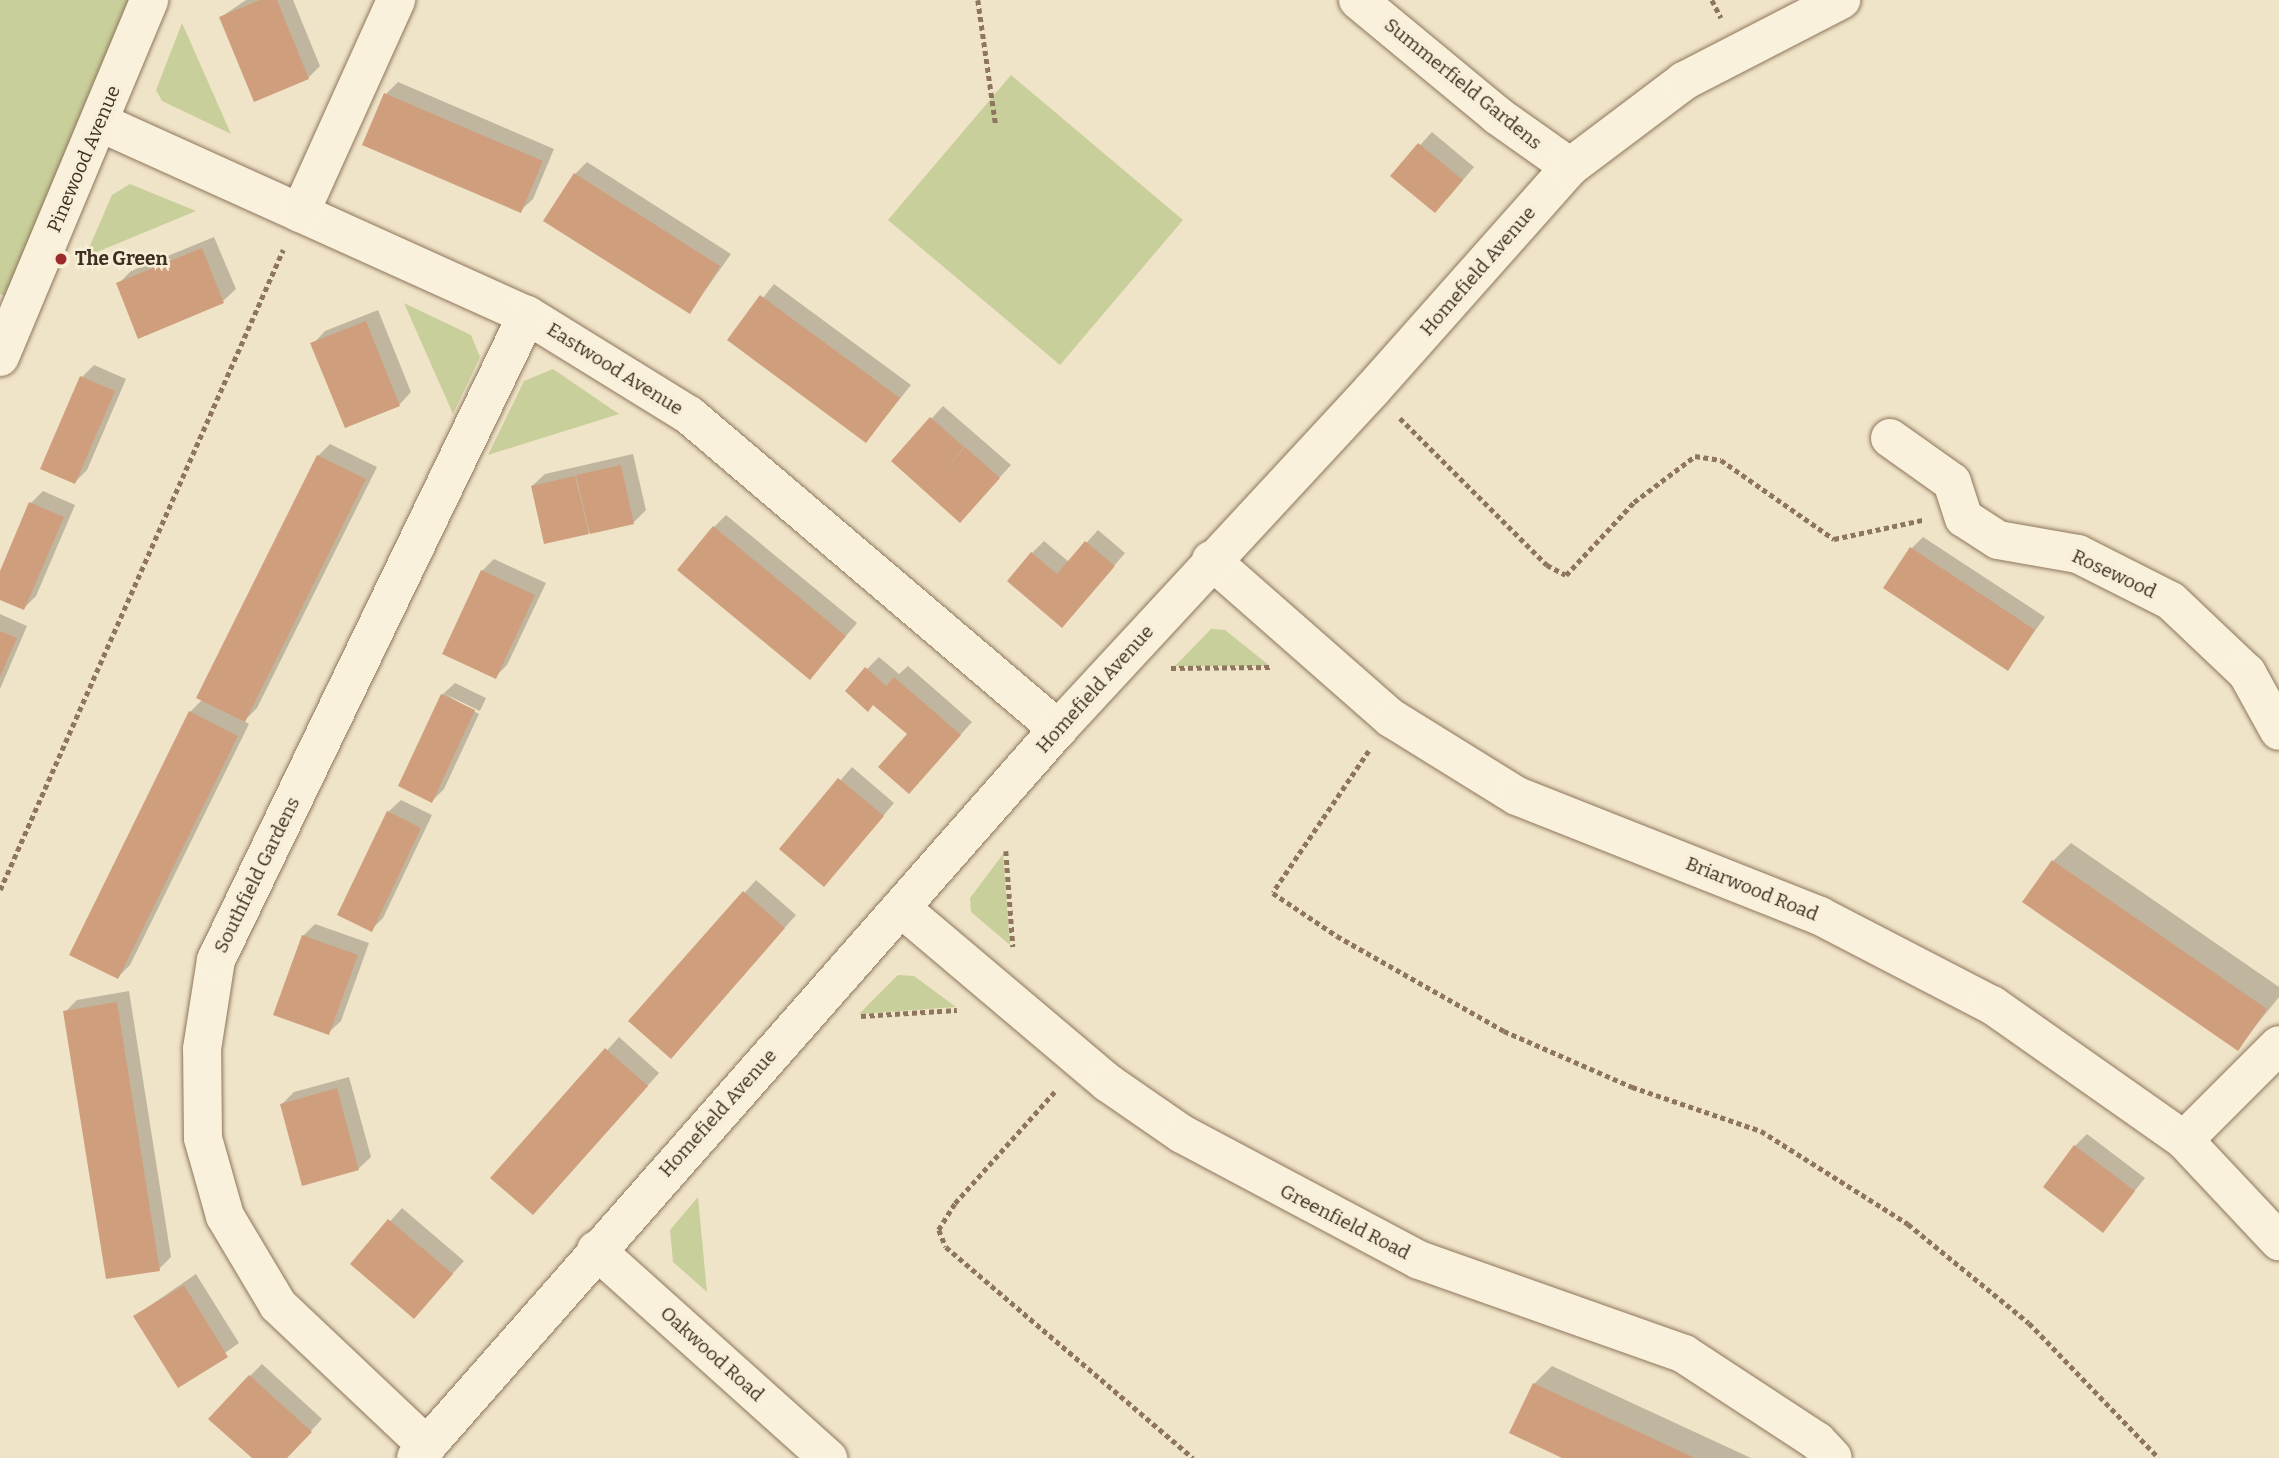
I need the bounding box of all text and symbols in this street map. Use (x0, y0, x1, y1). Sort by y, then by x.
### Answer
street label: Summerfield Gardens (1380, 13, 1546, 155)
street label: Pinewood Avenue (43, 82, 125, 236)
street label: Homefield Avenue (1415, 201, 1541, 341)
place label: The Green (75, 248, 168, 270)
marker: The Green (53, 251, 69, 267)
street label: Eastwood Avenue (543, 318, 687, 420)
street label: Rosewood (2068, 545, 2160, 603)
street label: Homefield Avenue (1032, 620, 1158, 758)
street label: Southfield Gardens (209, 793, 305, 957)
street label: Briarwood Road (1682, 852, 1822, 926)
street label: Homefield Avenue (655, 1044, 781, 1182)
street label: Greenfield Road (1276, 1179, 1414, 1265)
street label: Oakwood Road (656, 1302, 768, 1406)

